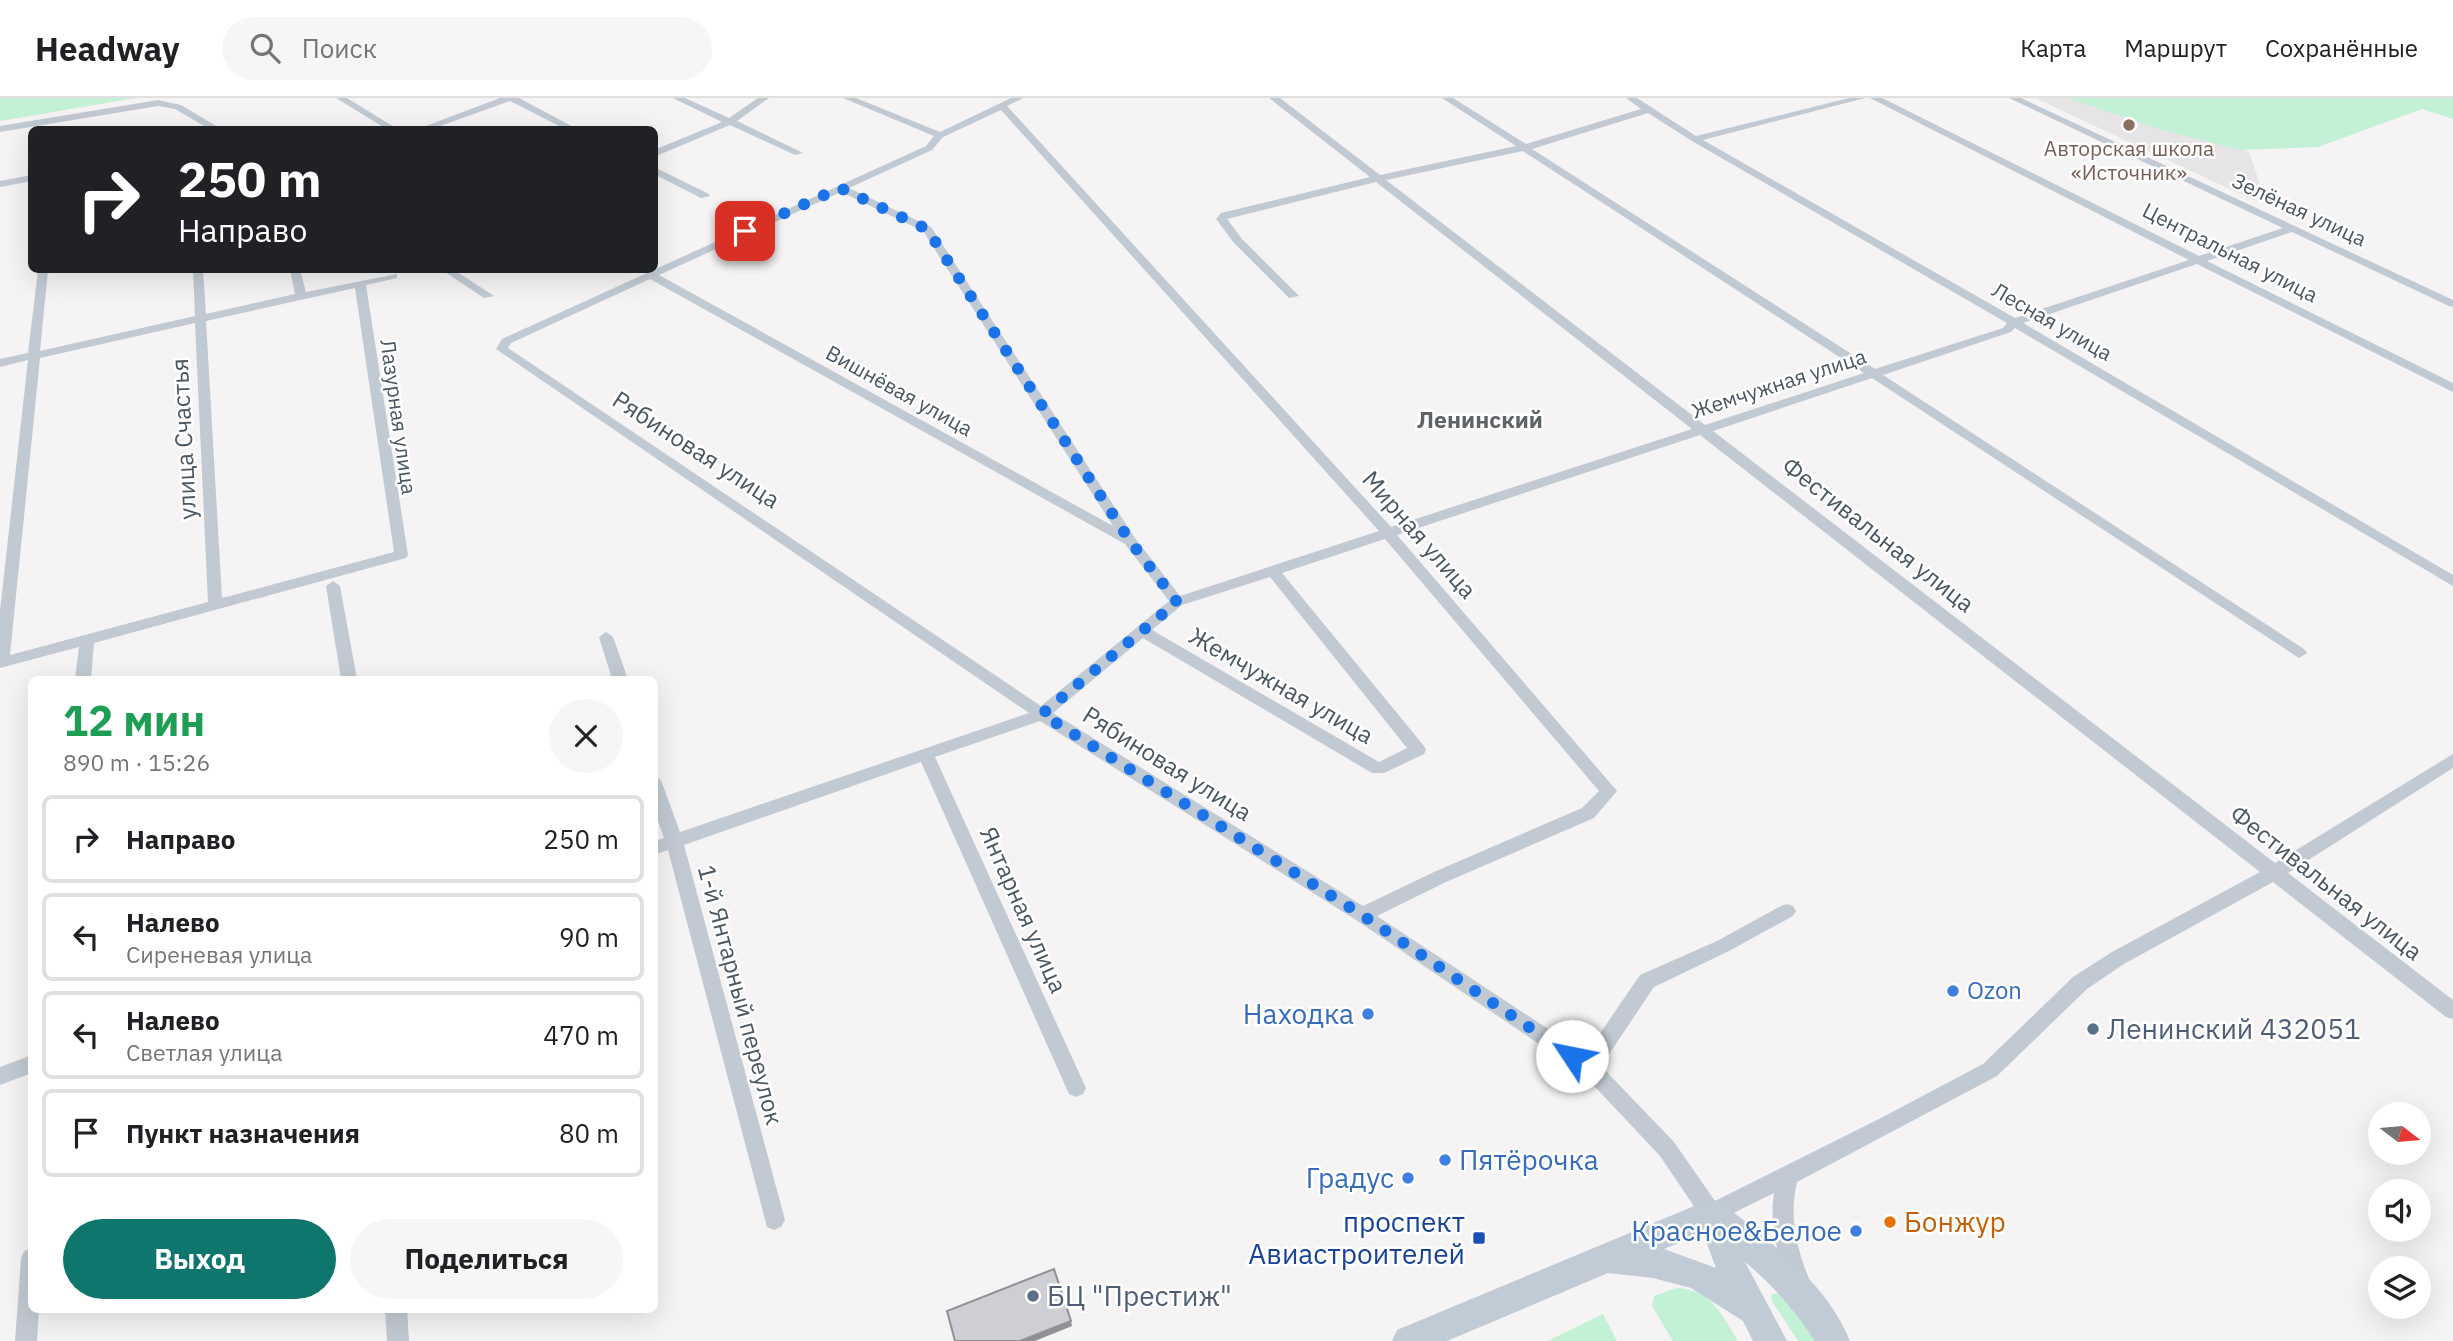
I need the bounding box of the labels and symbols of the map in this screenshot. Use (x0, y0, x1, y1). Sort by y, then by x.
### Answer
marker: Авторская школа «Источник» (2121, 117, 2137, 133)
place label: Авторская школа «Источник» (2044, 134, 2214, 186)
street label: Зелёная улица (2228, 166, 2371, 252)
street label: Центральная улица (2138, 196, 2323, 308)
pin (715, 201, 775, 261)
street label: Лесная улица (1987, 275, 2118, 367)
street label: Лазурная улица (374, 337, 424, 496)
street label: Вишнёвая улица (821, 338, 978, 442)
street label: Жемчужная улица (1688, 342, 1870, 424)
street label: улица Счастья (163, 358, 203, 520)
street label: Рябиновая улица (607, 383, 787, 515)
district label: Ленинский (1417, 404, 1543, 434)
street label: Фестивальная улица (1776, 449, 1981, 619)
street label: Мирная улица (1355, 464, 1484, 605)
street label: Жемчужная улица (1183, 619, 1380, 751)
street label: Рябиновая улица (1077, 698, 1258, 828)
street label: Фестивальная улица (2224, 797, 2429, 967)
street label: Янтарная улица (973, 821, 1075, 998)
street label: 1-й Янтарный переулок (691, 861, 791, 1128)
place label: Ozon (1967, 974, 2022, 1006)
marker: Ozon (1945, 983, 1961, 999)
place label: Находка (1243, 995, 1354, 1032)
marker: Находка (1360, 1006, 1376, 1022)
place label: Ленинский 432051 (2107, 1010, 2361, 1047)
position arrow (1535, 1019, 1609, 1093)
marker: Ленинский 432051 (2085, 1021, 2101, 1037)
north arrow (2368, 1102, 2431, 1166)
place label: Пятёрочка (1459, 1141, 1599, 1178)
marker: Пятёрочка (1437, 1152, 1453, 1168)
place label: Градус (1306, 1159, 1394, 1196)
marker: Градус (1400, 1170, 1416, 1186)
place label: проспект Авиастроителей (1248, 1203, 1465, 1272)
place label: Бонжур (1904, 1203, 2006, 1240)
place label: Красное&Белое (1631, 1212, 1842, 1249)
marker: Бонжур (1882, 1214, 1898, 1230)
marker: Красное&Белое (1848, 1223, 1864, 1239)
marker: проспект Авиастроителей (1471, 1230, 1487, 1246)
place label: БЦ "Престиж" (1047, 1277, 1232, 1314)
marker: БЦ "Престиж" (1025, 1288, 1041, 1304)

